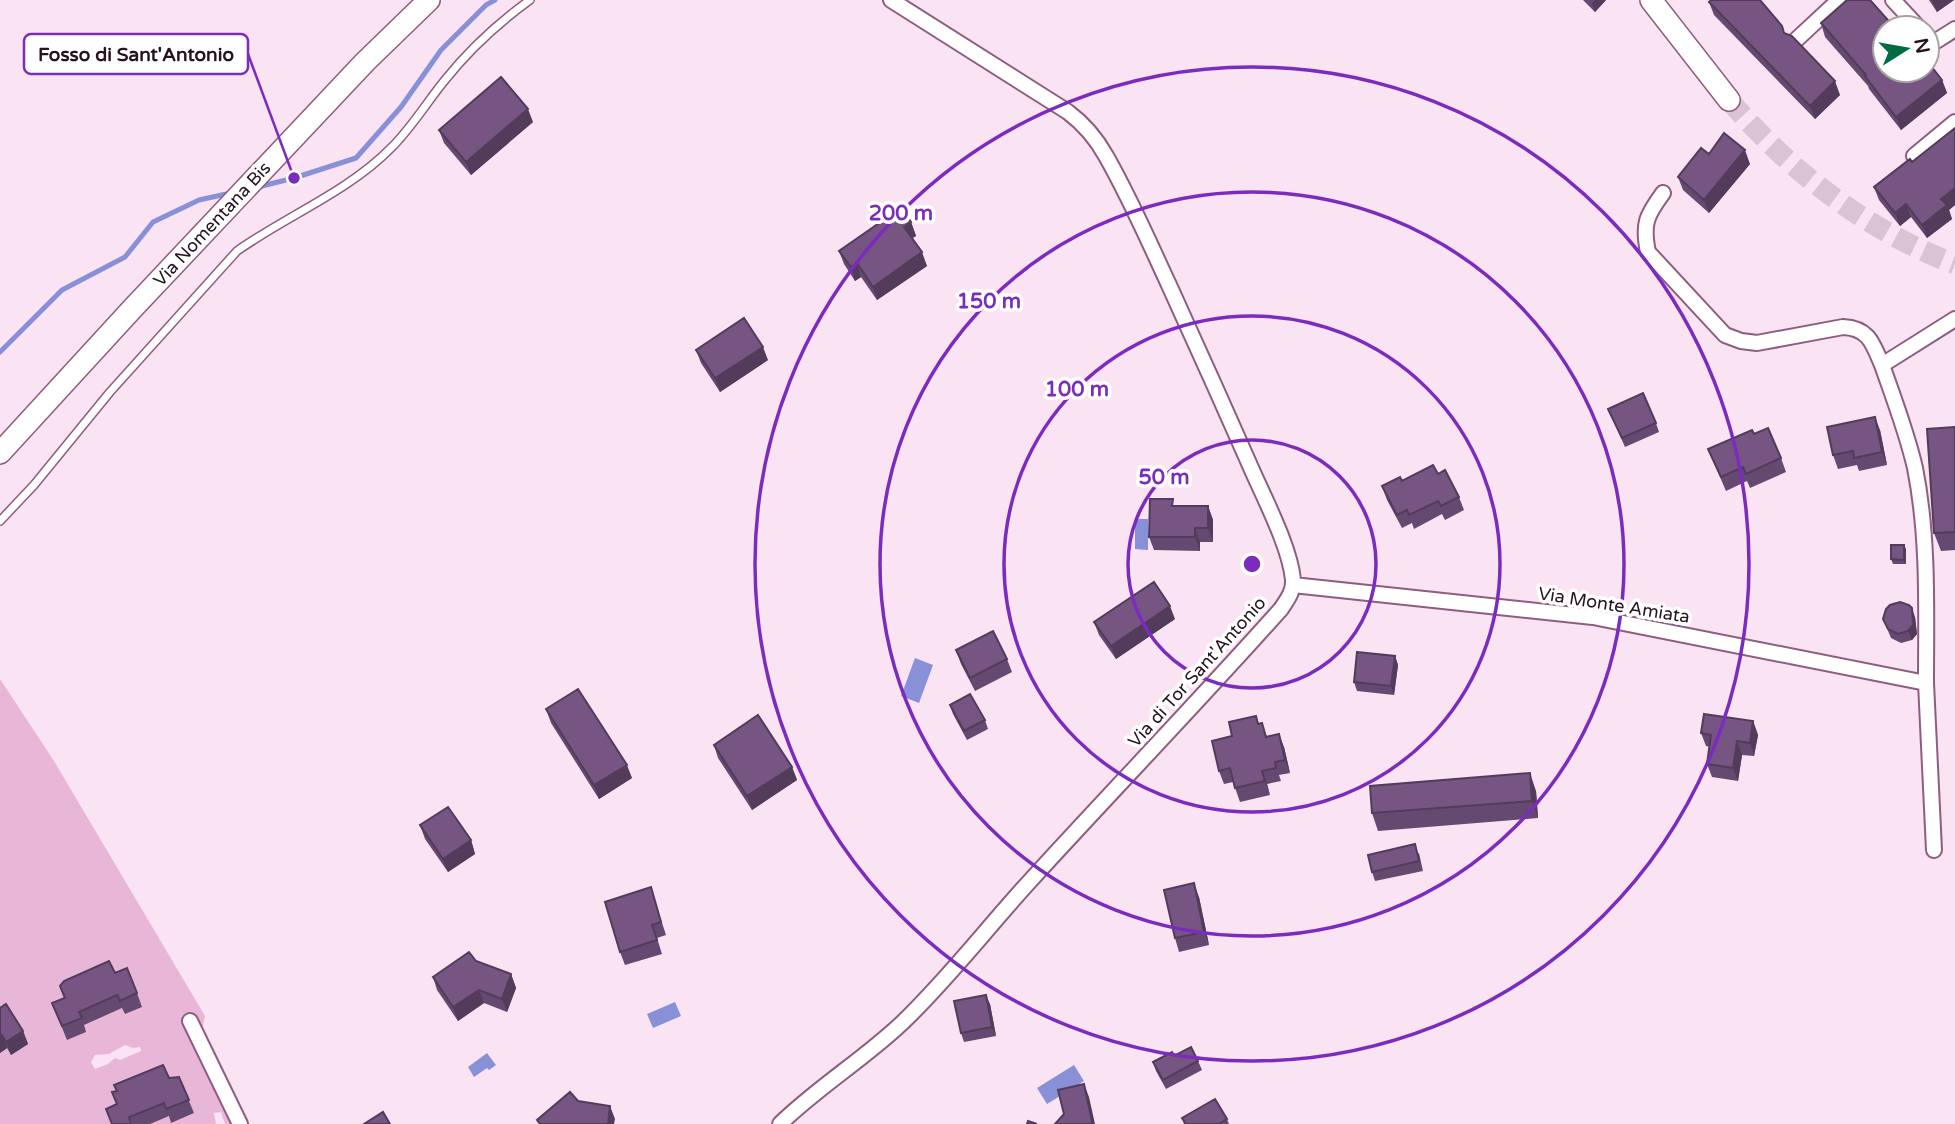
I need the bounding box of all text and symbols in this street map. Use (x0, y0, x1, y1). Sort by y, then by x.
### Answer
north arrow (1871, 14, 1941, 84)
callout: Fosso di Sant'Antonio (24, 34, 248, 74)
text: N (1909, 36, 1934, 56)
text: Fosso di Sant'Antonio (38, 44, 234, 66)
street label: Via Nomentana Bis (149, 157, 275, 291)
text: 200 m (869, 201, 933, 226)
text: 150 m (957, 289, 1021, 314)
text: 100 m (1045, 377, 1109, 402)
text: 50 m (1138, 465, 1190, 490)
centre of rings (1240, 552, 1264, 576)
street label: Via Monte Amiata (1537, 582, 1691, 628)
street label: Via di Tor Sant'Antonio (1123, 592, 1271, 752)

